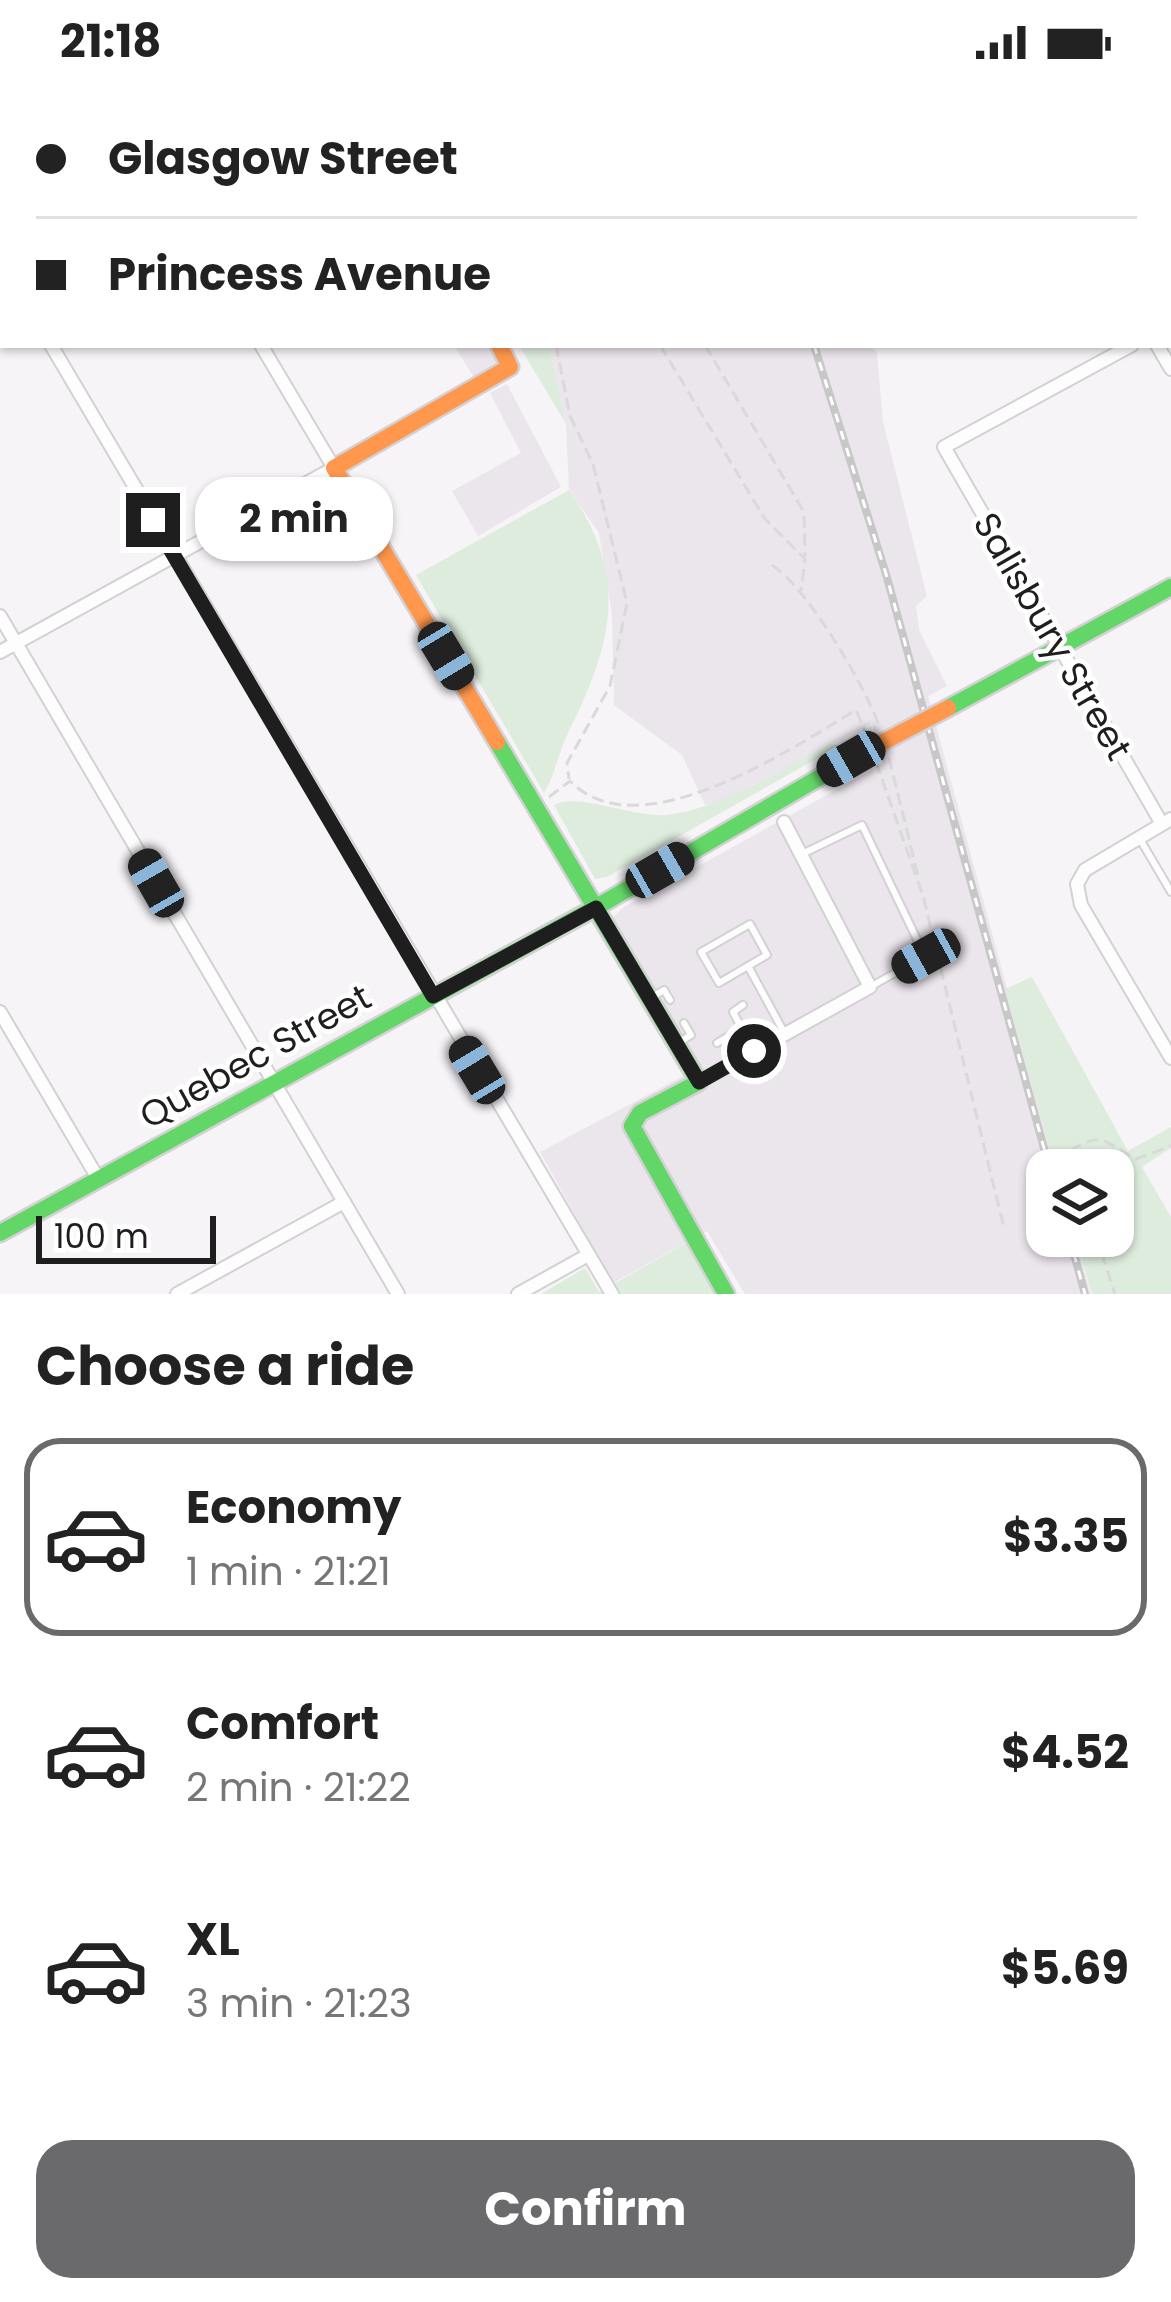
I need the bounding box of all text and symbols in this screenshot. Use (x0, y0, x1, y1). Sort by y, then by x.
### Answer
text: 21:18 (60, 10, 161, 73)
text: Glasgow Street (108, 127, 458, 190)
text: Princess Avenue (108, 243, 491, 306)
callout: 2 min (195, 478, 393, 562)
text: 2 min (239, 491, 349, 546)
route end (126, 493, 180, 547)
street label: Salisbury Street (961, 503, 1144, 769)
car (412, 616, 480, 696)
car (811, 725, 891, 793)
car (620, 836, 700, 904)
car (122, 843, 190, 923)
car (886, 923, 966, 989)
street label: Quebec Street (130, 972, 380, 1141)
route start (727, 1024, 781, 1078)
car (443, 1030, 511, 1110)
map controls (1026, 1149, 1134, 1257)
button: layers (1026, 1149, 1134, 1257)
scale bar (36, 1210, 216, 1263)
text: 100 m (54, 1213, 149, 1260)
text: Choose a ride (36, 1328, 414, 1404)
text: Economy (186, 1476, 401, 1539)
icon: car (42, 1483, 150, 1591)
text: $3.35 (1003, 1505, 1129, 1568)
text: 1 min · 21:21 (186, 1544, 391, 1599)
text: Comfort (186, 1692, 379, 1755)
icon: car (42, 1699, 150, 1807)
text: $4.52 (1001, 1721, 1129, 1784)
text: 2 min · 21:22 (186, 1760, 411, 1815)
text: XL (186, 1908, 240, 1971)
icon: car (42, 1915, 150, 2023)
text: $5.69 (1001, 1937, 1129, 2000)
text: 3 min · 21:23 (186, 1976, 412, 2031)
button: Confirm (36, 2140, 1135, 2278)

